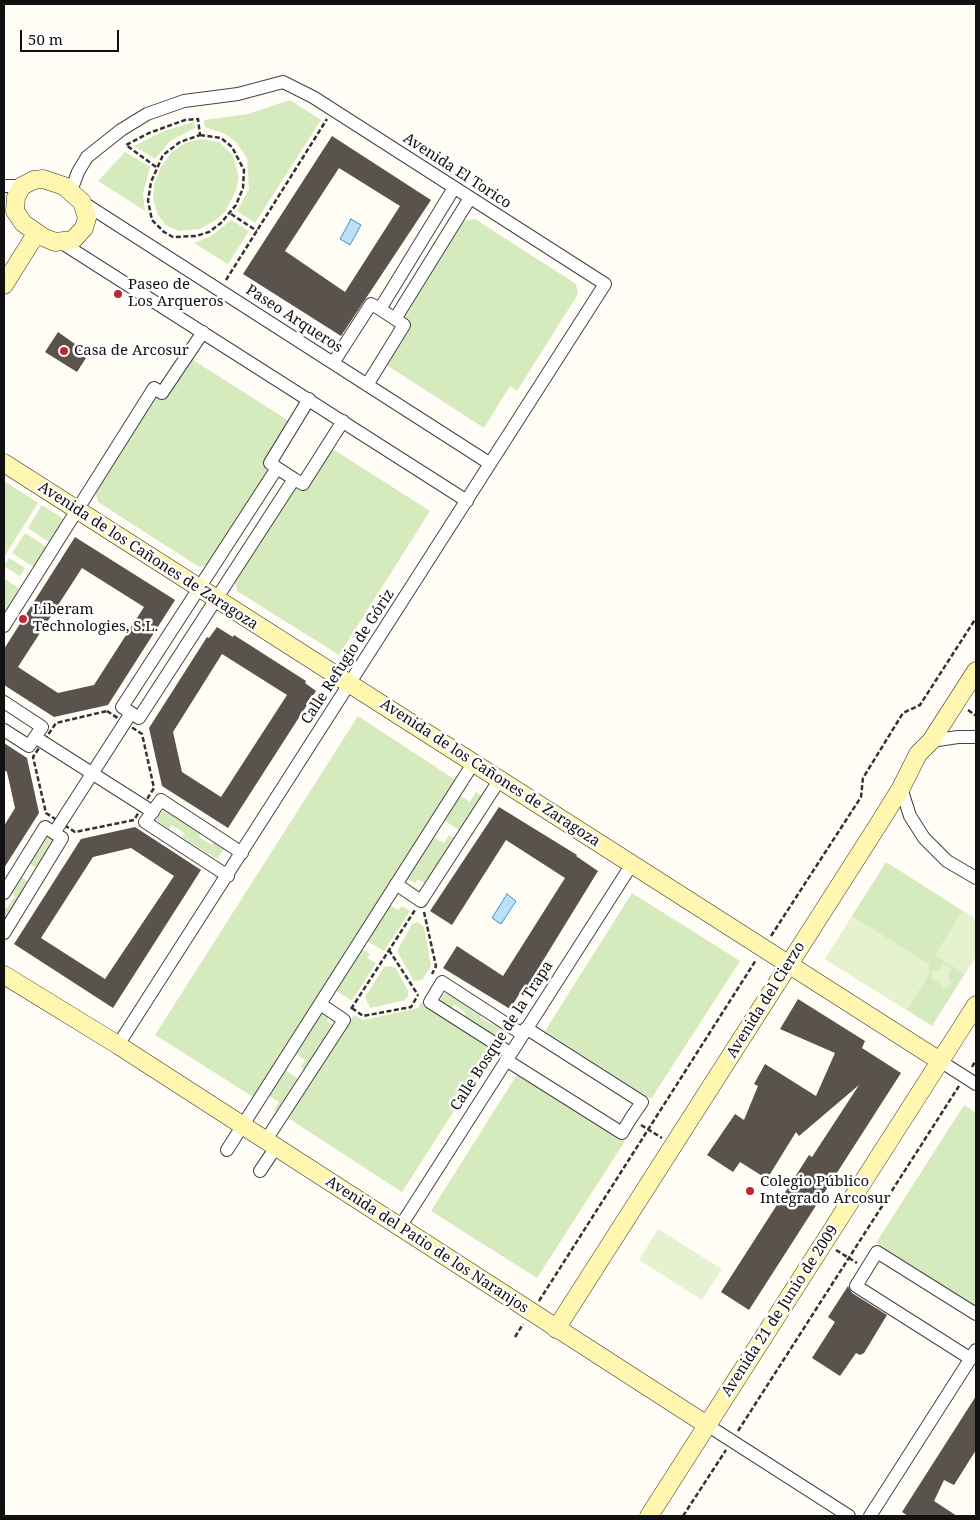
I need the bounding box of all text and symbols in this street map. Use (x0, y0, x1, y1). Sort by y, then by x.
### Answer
scale bar (22, 20, 121, 52)
text: 50 m (28, 29, 63, 49)
street label: Avenida El Torico (400, 129, 514, 213)
place label: Paseo de Los Arqueros (128, 276, 224, 311)
street label: Paseo Arqueros (242, 281, 346, 357)
marker: Paseo de Los Arqueros (112, 288, 124, 300)
place label: Casa de Arcosur (74, 342, 189, 360)
marker: Casa de Arcosur (58, 345, 70, 357)
street label: Avenida de los Cañones de Zaragoza (35, 478, 261, 634)
street label: Calle Refugio de Góriz (298, 586, 398, 728)
place label: Liberam Technologies, S.L. (33, 601, 158, 636)
marker: Liberam Technologies, S.L. (17, 613, 29, 625)
street label: Avenida de los Cañones de Zaragoza (377, 695, 603, 851)
street label: Avenida del Cierzo (723, 939, 809, 1061)
street label: Calle Bosque de la Trapa (447, 958, 557, 1114)
street label: Avenida del Patio de los Naranjos (322, 1173, 532, 1317)
place label: Colegio Público Integrado Arcosur (760, 1173, 891, 1208)
marker: Colegio Público Integrado Arcosur (744, 1185, 756, 1197)
street label: Avenida 21 de Junio de 2009 (718, 1222, 842, 1400)

